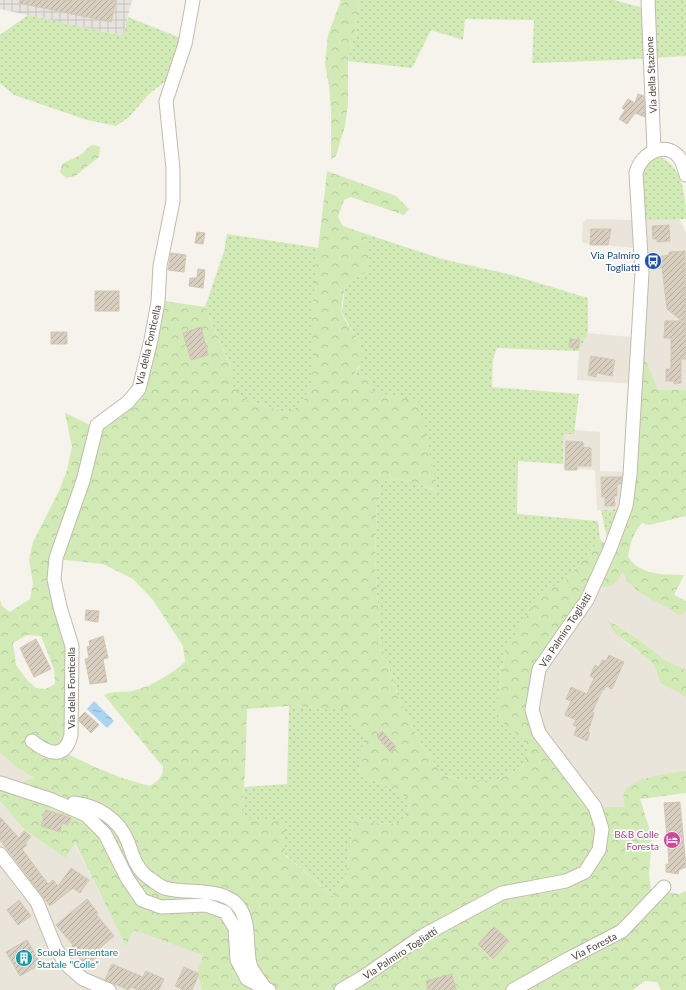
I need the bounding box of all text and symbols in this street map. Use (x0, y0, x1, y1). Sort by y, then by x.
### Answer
street label: Via della Stazione (643, 36, 659, 114)
place label: Via Palmiro Togliatti (590, 249, 640, 273)
bus stop icon: Via Palmiro Togliatti (643, 251, 663, 271)
street label: Via della Fonticella (133, 304, 163, 386)
street label: Via Palmiro Togliatti (536, 591, 594, 669)
street label: Via della Fonticella (65, 647, 77, 729)
place label: B&B Colle Foresta (614, 828, 659, 852)
hotel icon: B&B Colle Foresta (662, 830, 682, 850)
street label: Via Palmiro Togliatti (361, 924, 439, 982)
street label: Via Foresta (569, 929, 619, 963)
place label: Scuola Elementare Statale "Colle" (37, 946, 118, 970)
building icon: Scuola Elementare Statale "Colle" (14, 948, 34, 968)

